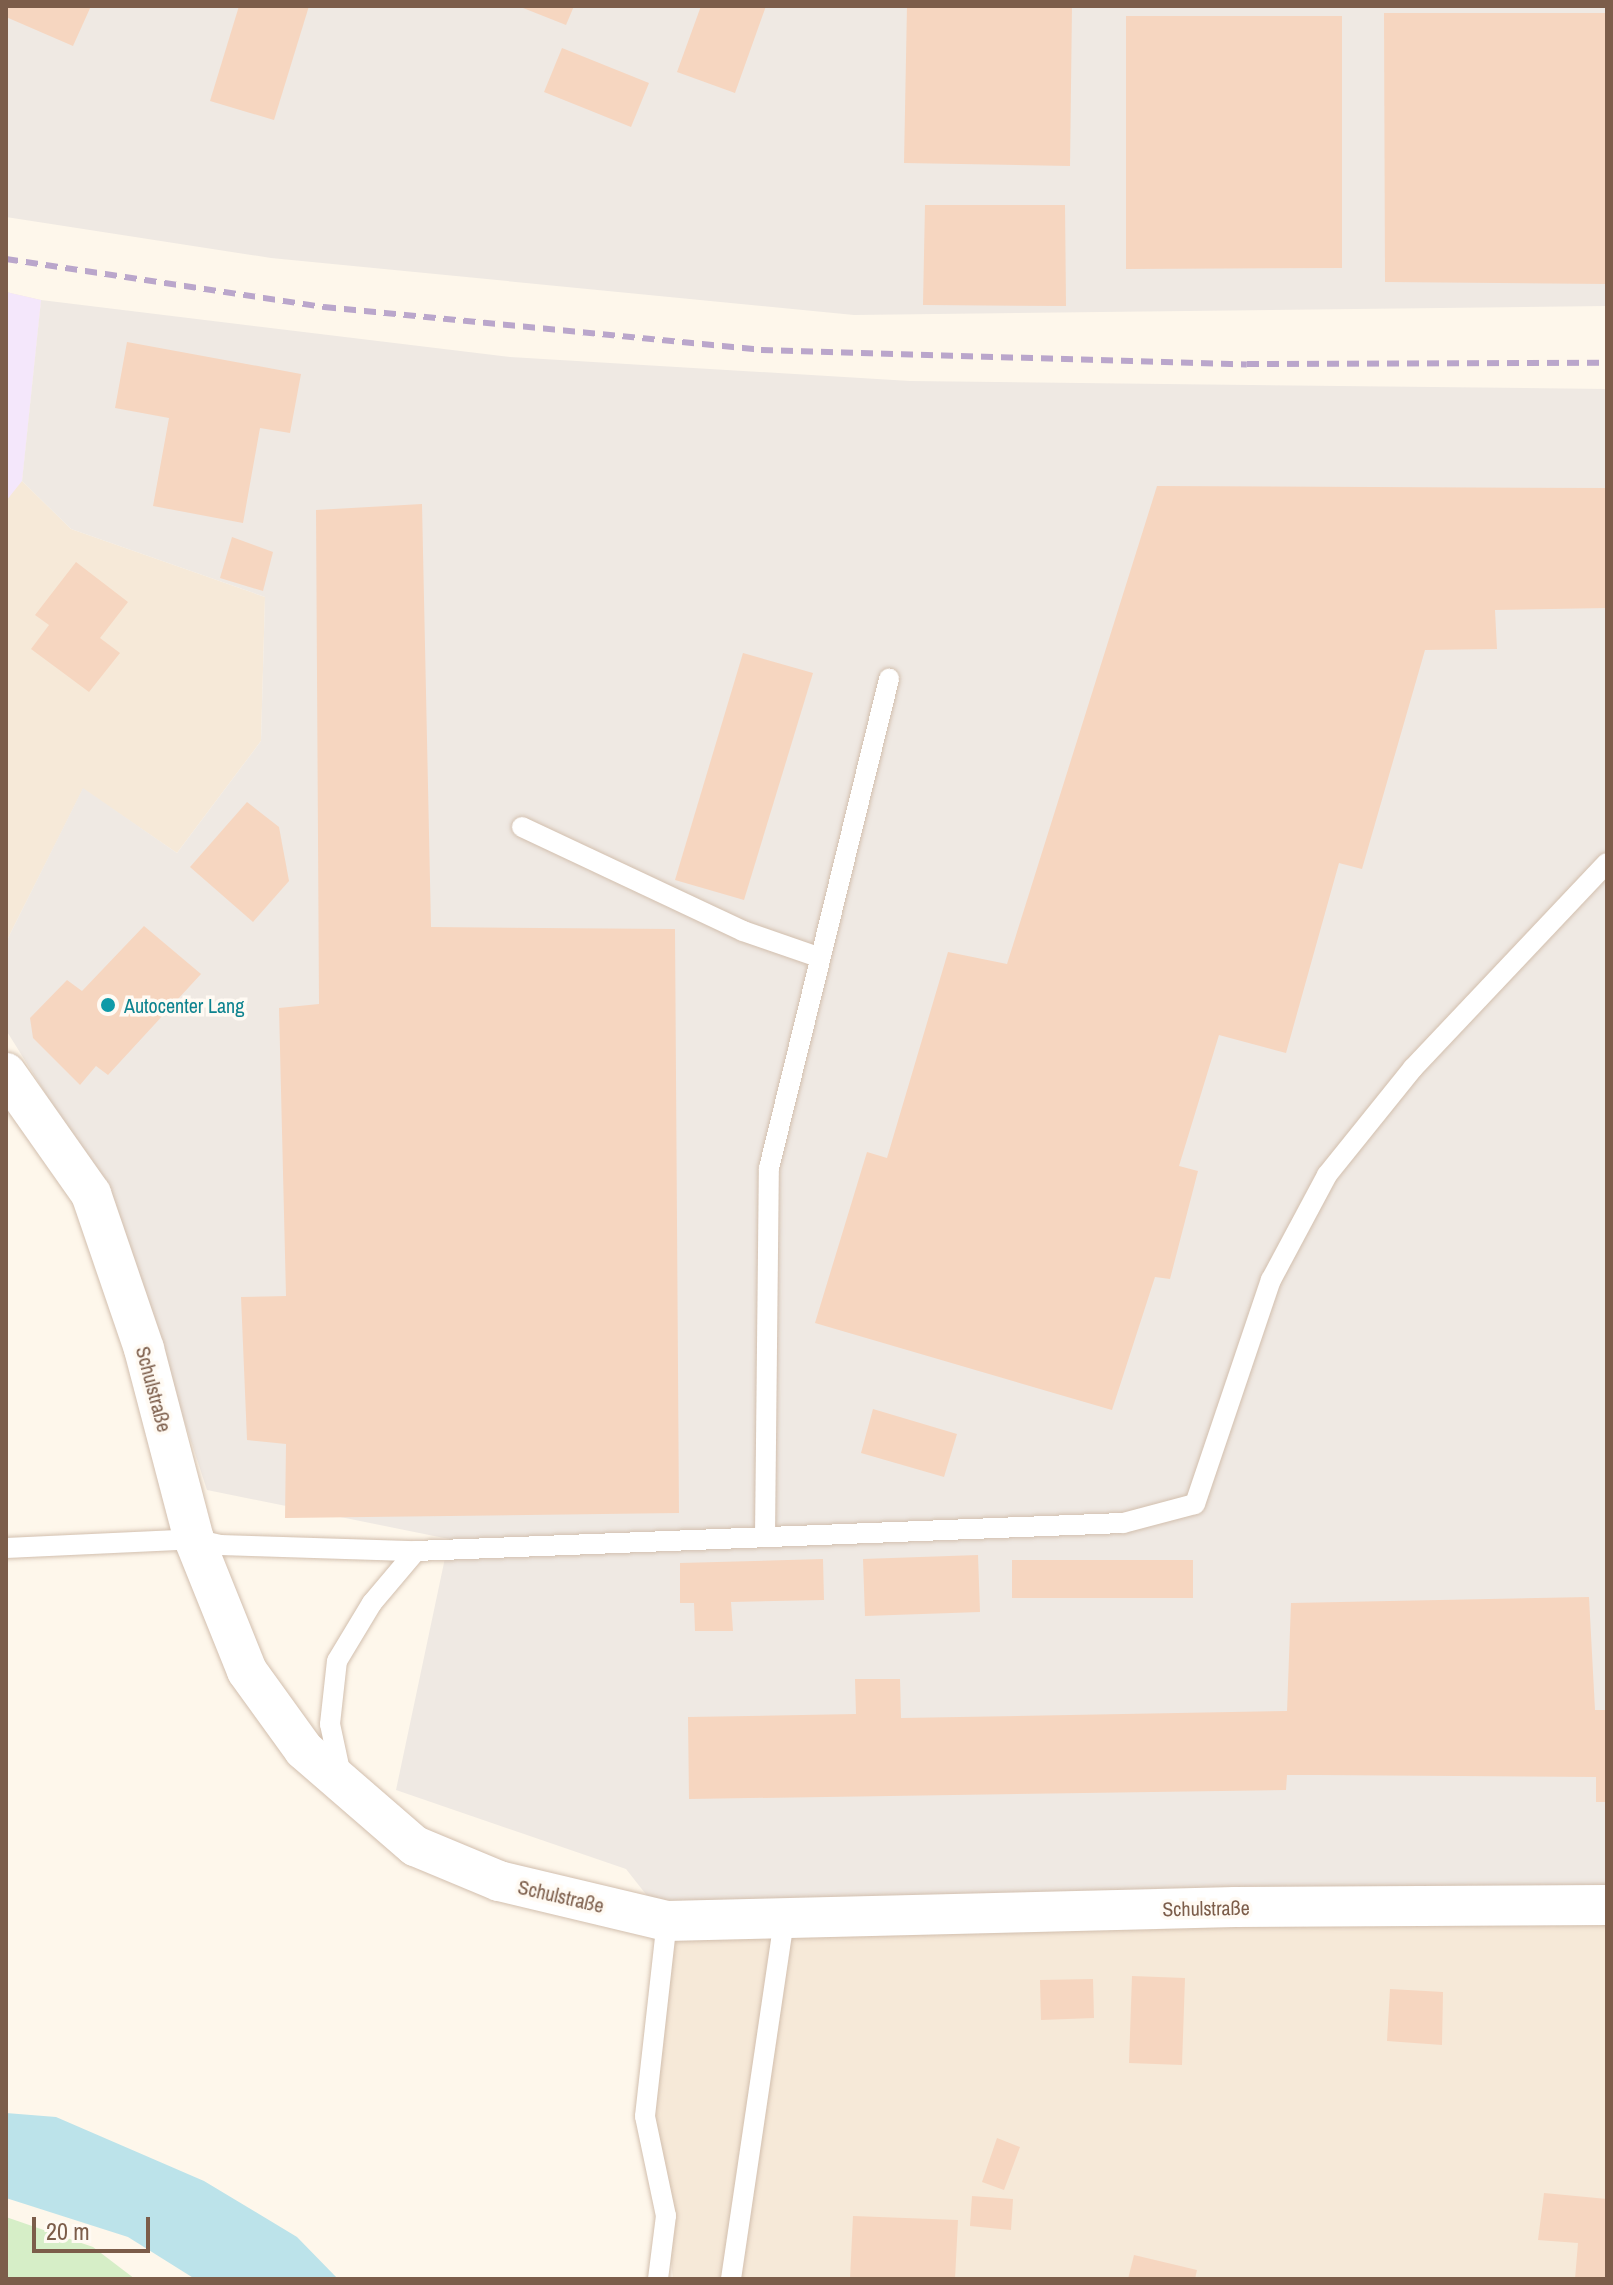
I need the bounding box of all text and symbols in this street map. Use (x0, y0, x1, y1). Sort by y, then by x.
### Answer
place label: Autocenter Lang (124, 993, 244, 1017)
marker: Autocenter Lang (99, 996, 117, 1014)
street label: Schulstraße (131, 1344, 177, 1434)
street label: Schulstraße (516, 1874, 606, 1918)
street label: Schulstraße (1162, 1895, 1250, 1921)
scale bar (36, 2201, 154, 2251)
text: 20 m (46, 2215, 90, 2247)

